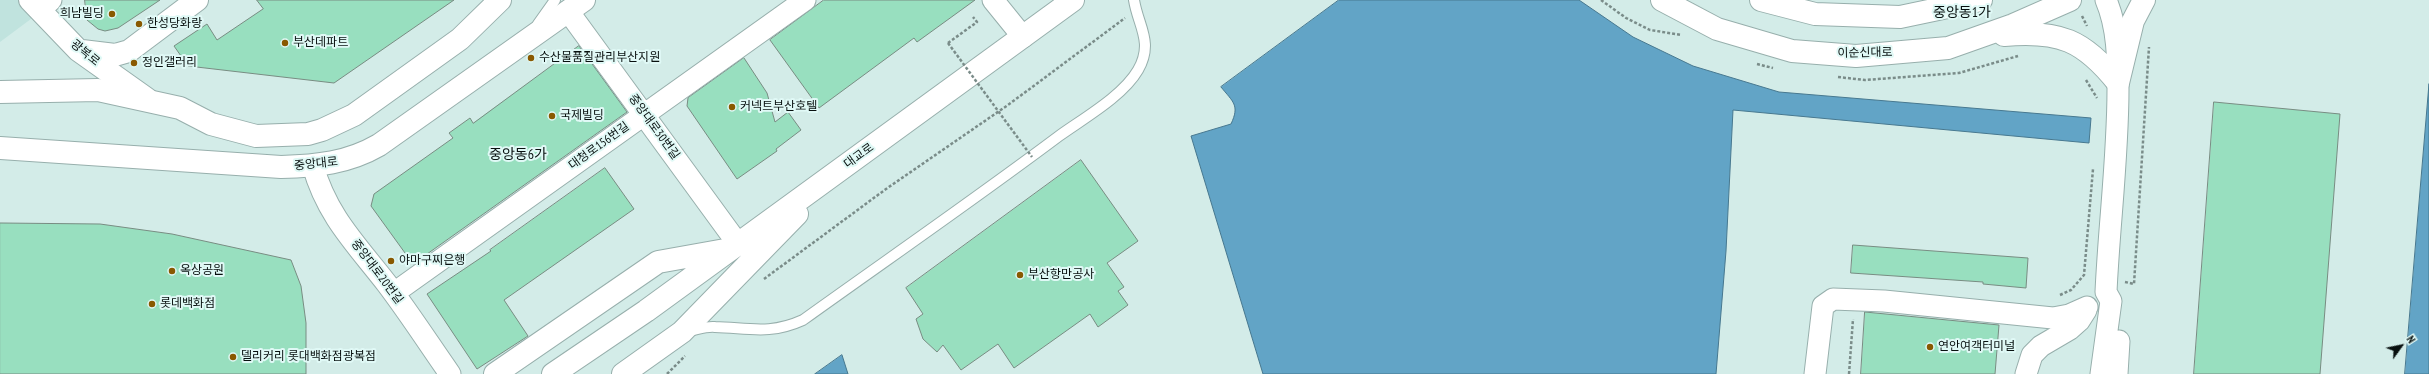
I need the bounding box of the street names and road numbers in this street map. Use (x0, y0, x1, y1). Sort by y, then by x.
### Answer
street label: 광복로 (68, 37, 102, 69)
street label: 이순신대로 (1837, 45, 1893, 61)
street label: 중앙대로30번길 (626, 92, 682, 162)
street label: 대청로156번길 (566, 119, 632, 173)
street label: 대교로 (841, 140, 877, 172)
street label: 중앙대로 (293, 155, 339, 173)
street label: 중앙대로20번길 (348, 237, 406, 307)

